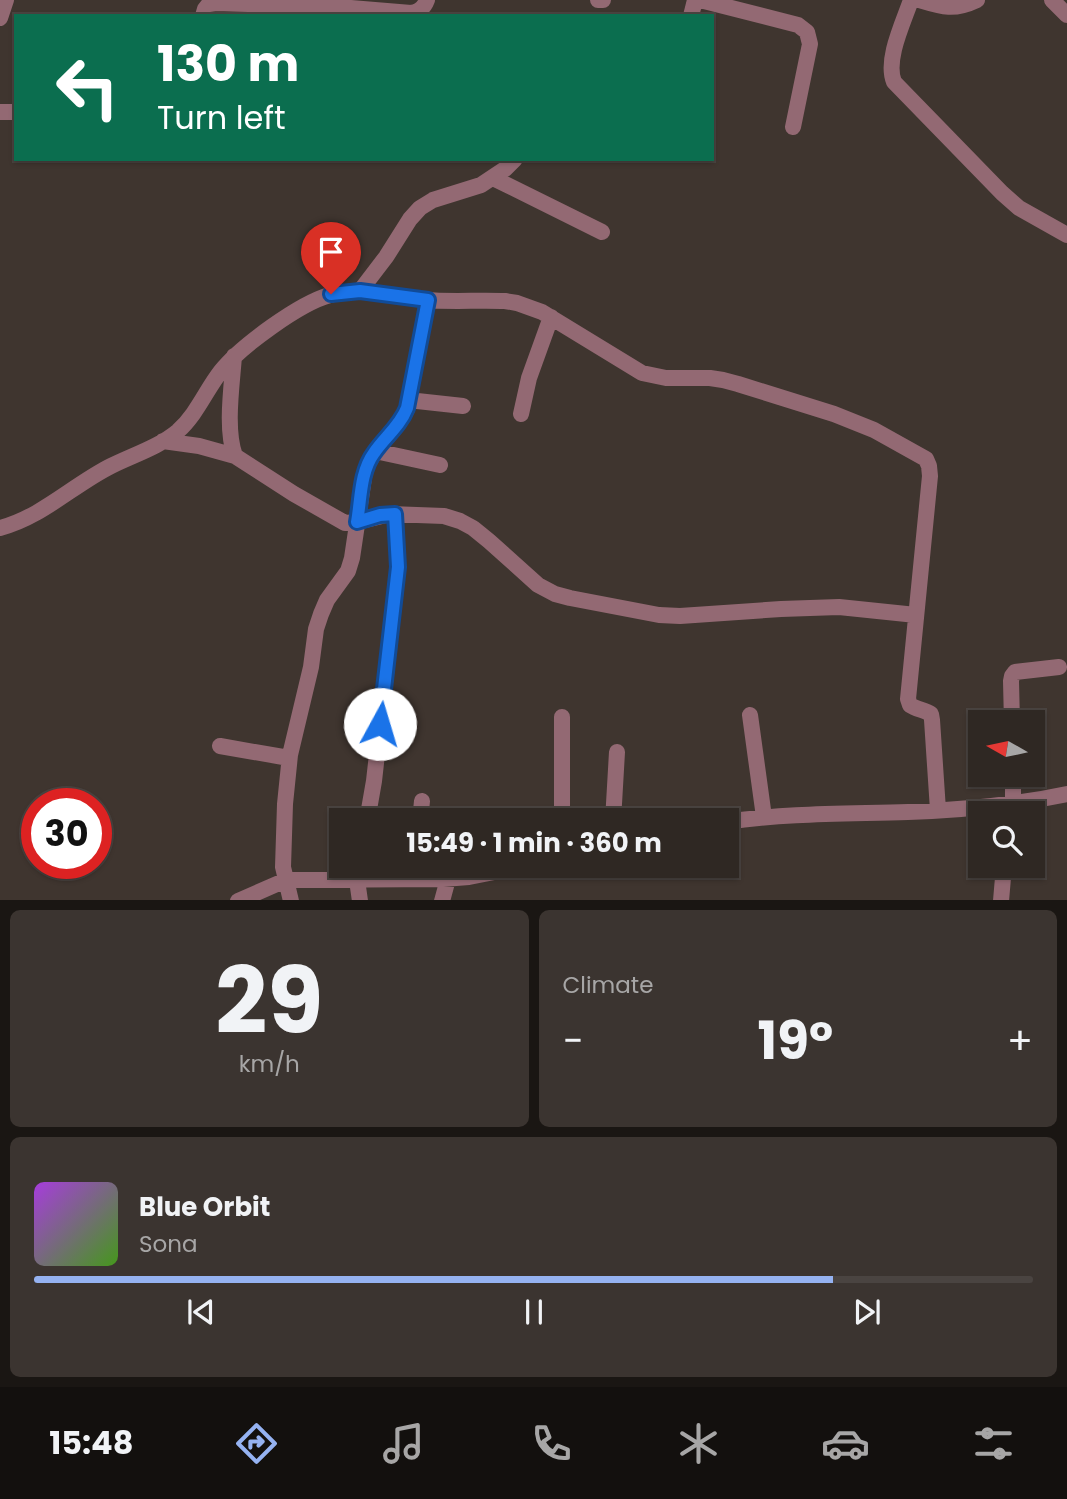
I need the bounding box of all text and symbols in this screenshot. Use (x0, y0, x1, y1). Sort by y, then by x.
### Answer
text: 130 m (157, 30, 299, 98)
icon: left (42, 42, 133, 133)
text: Turn left (157, 95, 286, 140)
pin (301, 222, 361, 294)
icon: arrive (312, 233, 350, 271)
position arrow (343, 687, 417, 761)
north arrow (968, 710, 1045, 788)
map controls (968, 710, 1045, 878)
speed limit sign: 30 (21, 788, 112, 879)
button: search (968, 801, 1045, 878)
text: 15:49 · 1 min · 360 m (406, 825, 662, 861)
text: 29 (215, 937, 323, 1065)
text: Climate (563, 969, 653, 1001)
text: 19° (757, 1004, 833, 1077)
text: − (563, 1014, 583, 1067)
text: + (1007, 1014, 1033, 1067)
text: km/h (239, 1048, 300, 1080)
text: Blue Orbit (139, 1189, 270, 1225)
text: Sona (139, 1228, 198, 1260)
icon: previous (182, 1293, 220, 1331)
icon: pause (515, 1293, 553, 1331)
icon: next (848, 1293, 886, 1331)
icon: directions (232, 1419, 281, 1468)
icon: music (379, 1419, 428, 1468)
icon: phone (527, 1419, 576, 1468)
icon: climate (674, 1419, 723, 1468)
icon: car (821, 1419, 870, 1468)
icon: filters (969, 1419, 1018, 1468)
text: 15:48 (49, 1420, 134, 1465)

